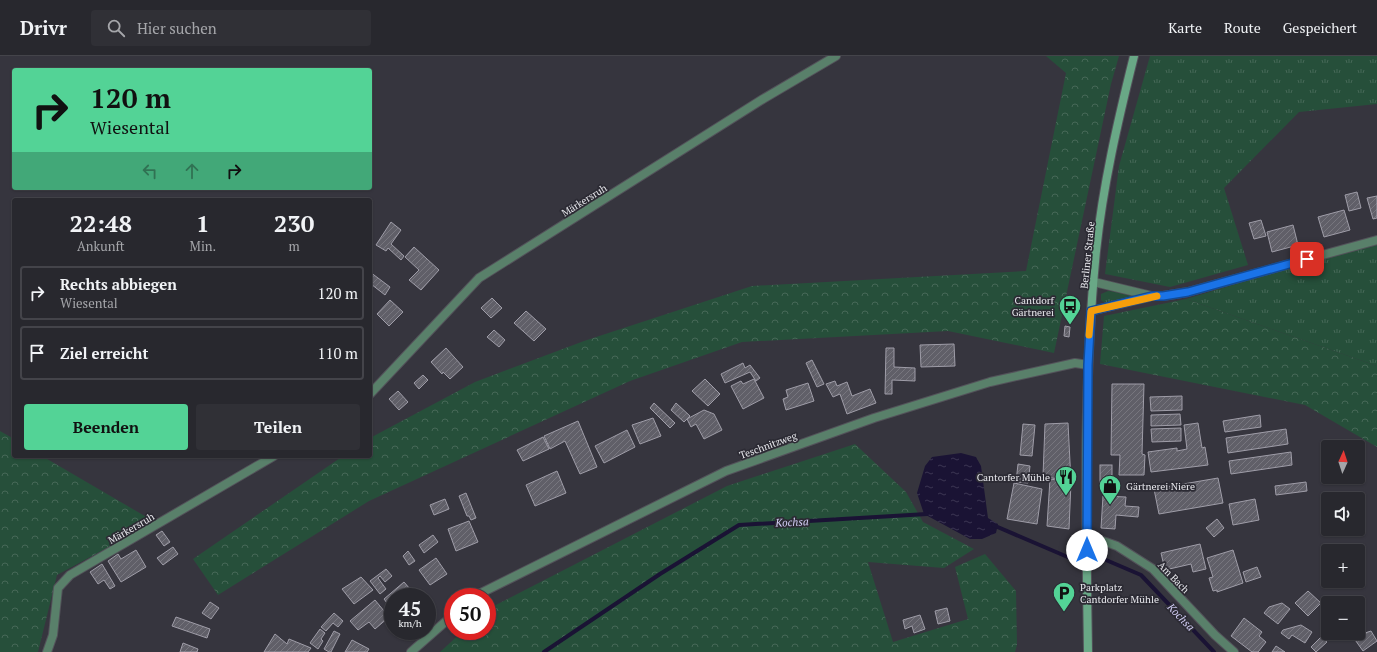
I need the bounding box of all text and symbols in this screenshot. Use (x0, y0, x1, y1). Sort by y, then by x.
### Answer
search box (91, 10, 371, 46)
text: Drivr (20, 15, 67, 40)
icon: search (105, 17, 127, 39)
text: Hier suchen (137, 18, 217, 38)
text: Karte (1168, 18, 1202, 37)
text: Route (1224, 18, 1261, 37)
text: Gespeichert (1283, 18, 1357, 37)
text: 120 m (90, 79, 171, 116)
icon: right (24, 84, 76, 136)
text: Wiesental (90, 115, 170, 139)
icon: left (139, 160, 161, 182)
icon: ahead (181, 160, 203, 182)
icon: right (223, 160, 245, 182)
street label: Märkersruh (559, 181, 610, 220)
text: 22:48 (70, 207, 132, 239)
text: 1 (196, 207, 210, 239)
text: 230 (274, 207, 314, 239)
street label: Berliner Straße (1077, 221, 1097, 289)
text: Ankunft (77, 237, 125, 255)
text: Min. (190, 237, 216, 255)
text: m (288, 237, 300, 255)
pin (1290, 242, 1324, 276)
icon: arrive (1296, 248, 1318, 270)
text: Rechts abbiegen (60, 274, 177, 294)
icon: right (26, 282, 48, 304)
text: 120 m (317, 283, 358, 303)
bus stop icon: Cantdorf Gärtnerei (1057, 293, 1083, 326)
text: Wiesental (60, 294, 118, 312)
place label: Cantdorf Gärtnerei (1012, 294, 1055, 319)
icon: arrive (26, 342, 48, 364)
text: Ziel erreicht (60, 343, 148, 363)
text: 110 m (317, 343, 358, 363)
button: Beenden (24, 404, 188, 450)
button: Teilen (196, 404, 360, 450)
street label: Teschnitzweg (738, 429, 799, 462)
north arrow (1321, 440, 1365, 484)
map controls (1321, 440, 1365, 640)
restaurant icon: Cantorfer Mühle (1053, 464, 1079, 497)
place label: Cantorfer Mühle (977, 471, 1050, 484)
shop icon: Gärtnerei Niere (1097, 473, 1123, 506)
place label: Gärtnerei Niere (1126, 480, 1195, 493)
button: sound (1321, 492, 1365, 536)
street label: Märkersruh (106, 510, 157, 547)
water label: Kochsa (774, 514, 809, 530)
position arrow (1066, 529, 1108, 571)
button: + (1321, 544, 1365, 588)
street label: Am Bach (1155, 559, 1192, 596)
parking icon: Parkplatz Cantdorfer Mühle (1051, 580, 1077, 613)
place label: Parkplatz Cantdorfer Mühle (1080, 581, 1159, 606)
speed limit sign: 50 (444, 588, 496, 640)
text: 45 (399, 595, 421, 622)
button: − (1321, 596, 1365, 640)
water label: Kochsa (1164, 599, 1198, 634)
text: km/h (398, 617, 422, 630)

